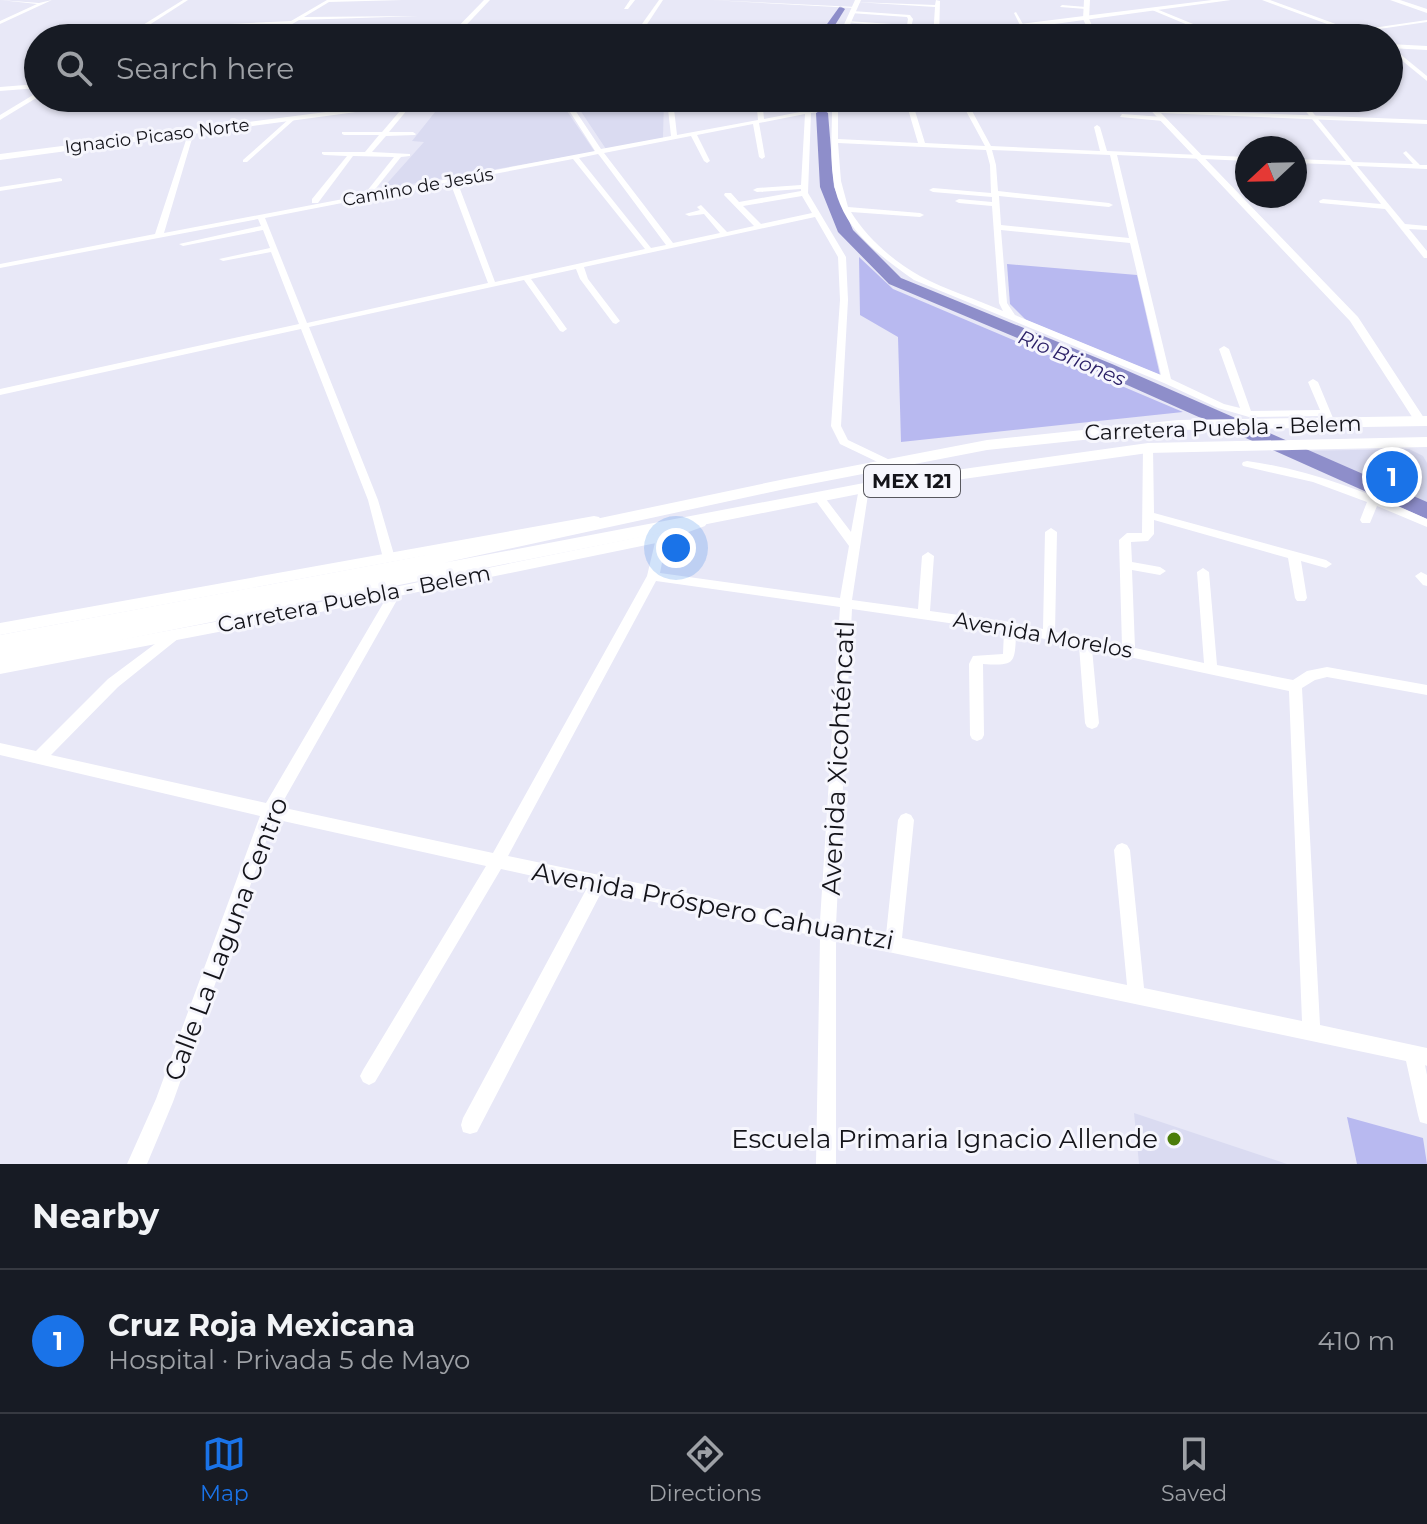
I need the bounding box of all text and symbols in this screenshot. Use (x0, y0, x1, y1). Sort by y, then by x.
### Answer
search box (24, 24, 1403, 112)
icon: search (52, 46, 96, 90)
text: Search here (116, 50, 294, 87)
street label: Ignacio Picaso Norte (63, 114, 251, 158)
north arrow (1235, 136, 1307, 208)
street label: Camino de Jesús (341, 163, 495, 211)
water label: Rio Briones (1015, 325, 1129, 391)
street label: Carretera Puebla - Belem (1084, 410, 1362, 446)
pin: 1 (1366, 447, 1418, 507)
road number: MEX 121 (864, 465, 960, 497)
your location (656, 528, 696, 568)
street label: Carretera Puebla - Belem (215, 559, 493, 639)
street label: Avenida Morelos (951, 606, 1135, 664)
street label: Avenida Xicohténcatl (815, 620, 861, 896)
street label: Calle La Laguna Centro (157, 793, 295, 1085)
street label: Avenida Próspero Cahuantzi (529, 855, 897, 957)
place label: Escuela Primaria Ignacio Allende (731, 1123, 1158, 1155)
marker: Escuela Primaria Ignacio Allende (1165, 1130, 1183, 1148)
text: Nearby (32, 1195, 159, 1237)
text: Cruz Roja Mexicana (108, 1307, 415, 1344)
text: 1 (53, 1325, 63, 1357)
text: 410 m (1317, 1325, 1395, 1357)
text: Hospital · Privada 5 de Mayo (108, 1344, 470, 1376)
tab: Map (200, 1432, 249, 1507)
tab: Directions (649, 1432, 761, 1507)
tab: Saved (1161, 1432, 1227, 1507)

